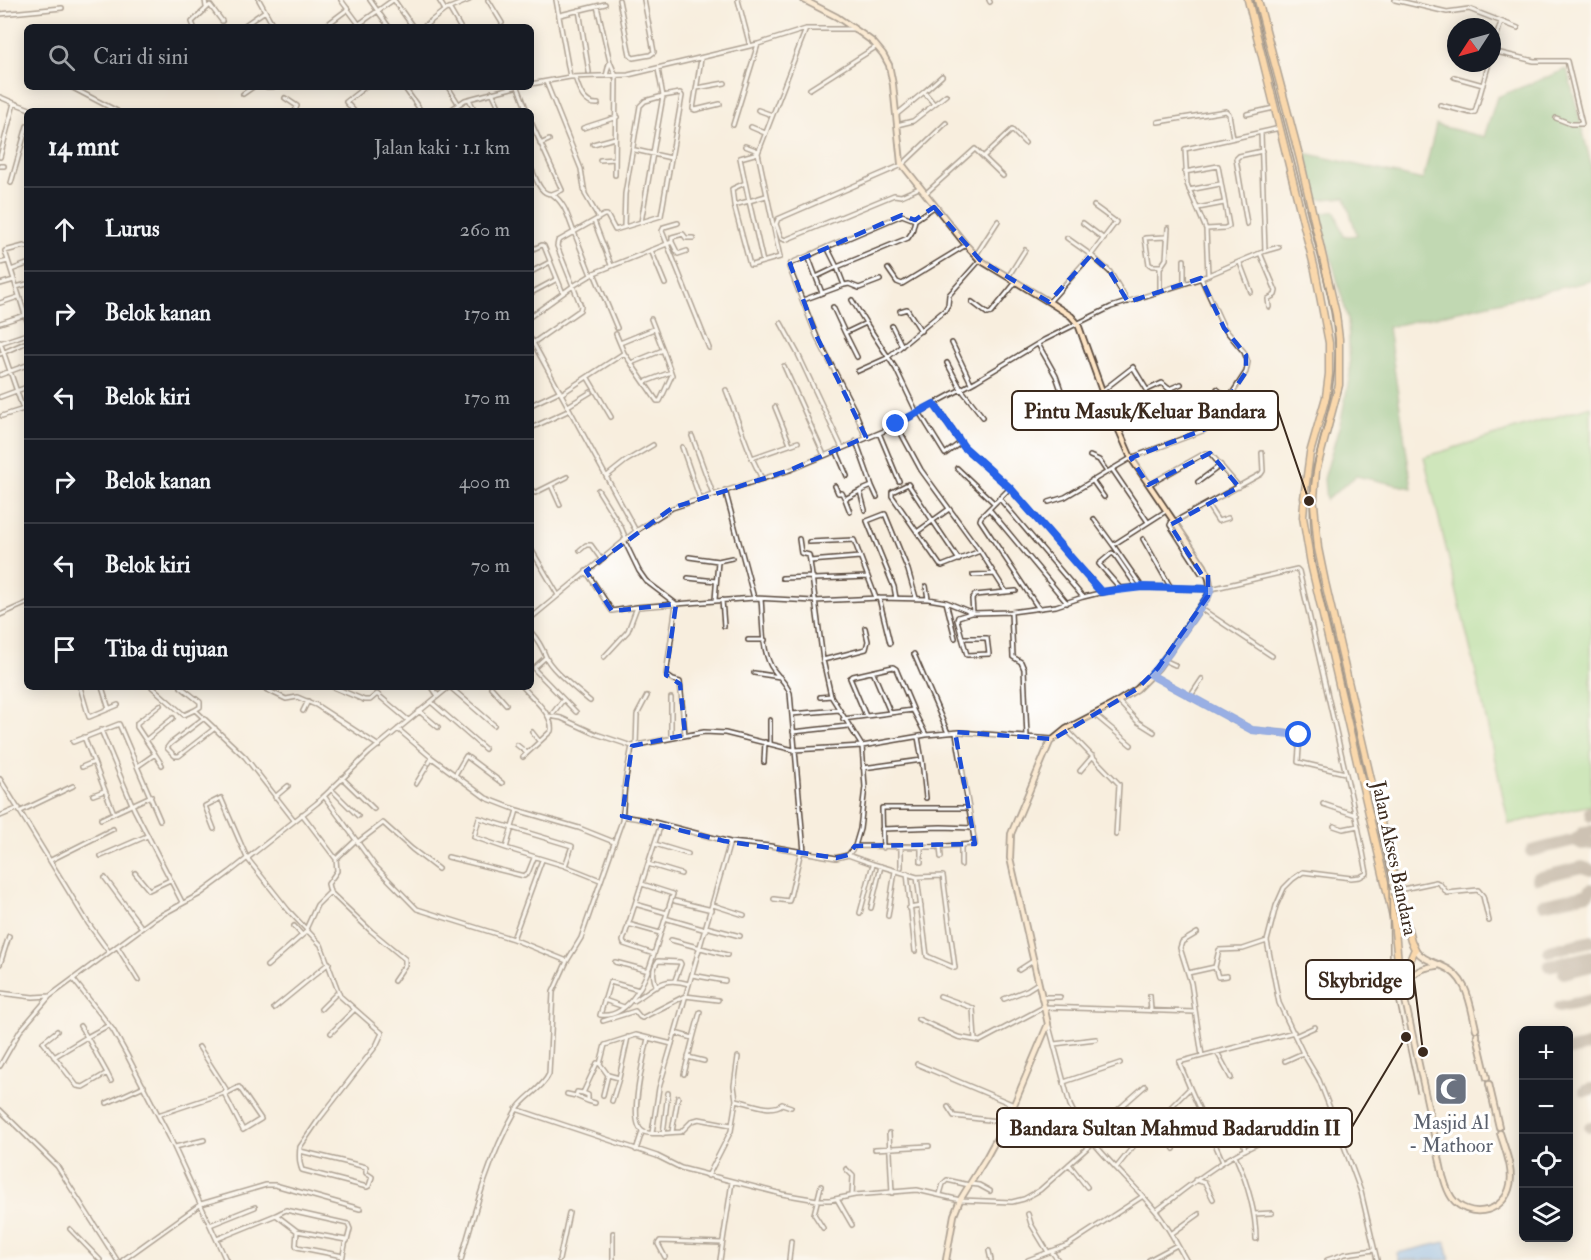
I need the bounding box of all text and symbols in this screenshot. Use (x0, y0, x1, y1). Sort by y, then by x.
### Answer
north arrow (1447, 18, 1501, 72)
search box (24, 24, 534, 90)
icon: search (45, 41, 78, 74)
text: Cari di sini (93, 43, 189, 71)
text: 14 mnt (48, 131, 119, 163)
text: Jalan kaki · 1.1 km (374, 135, 510, 160)
icon: ahead (48, 213, 81, 246)
text: Lurus (105, 215, 159, 243)
text: 260 m (460, 217, 510, 242)
icon: right (48, 297, 81, 330)
text: Belok kanan (105, 299, 211, 327)
text: 170 m (464, 301, 510, 326)
icon: left (48, 381, 81, 414)
text: Belok kiri (105, 383, 190, 411)
text: 170 m (464, 385, 510, 410)
callout: Pintu Masuk/Keluar Bandara (1012, 391, 1278, 430)
text: Pintu Masuk/Keluar Bandara (1024, 398, 1267, 425)
route end (882, 410, 908, 436)
icon: right (48, 465, 81, 498)
text: Belok kanan (105, 467, 211, 495)
text: 400 m (459, 469, 510, 494)
icon: left (48, 549, 81, 582)
text: Belok kiri (105, 551, 190, 579)
text: 70 m (471, 553, 510, 578)
icon: arrive (48, 633, 81, 666)
text: Tiba di tujuan (105, 635, 228, 663)
route start (1285, 721, 1311, 747)
street label: Jalan Akses Bandara (1366, 778, 1423, 938)
callout: Skybridge (1306, 960, 1414, 999)
text: Skybridge (1318, 967, 1402, 994)
map controls (1519, 1026, 1573, 1242)
button: + (1519, 1026, 1573, 1080)
mosque icon: Masjid Al - Mathoor (1433, 1071, 1469, 1107)
button: − (1519, 1080, 1573, 1134)
callout: Bandara Sultan Mahmud Badaruddin II (997, 1108, 1352, 1147)
place label: Masjid Al - Mathoor (1409, 1110, 1493, 1158)
text: Bandara Sultan Mahmud Badaruddin II (1009, 1115, 1341, 1142)
button: locate (1519, 1134, 1573, 1188)
button: layers (1519, 1188, 1573, 1242)

